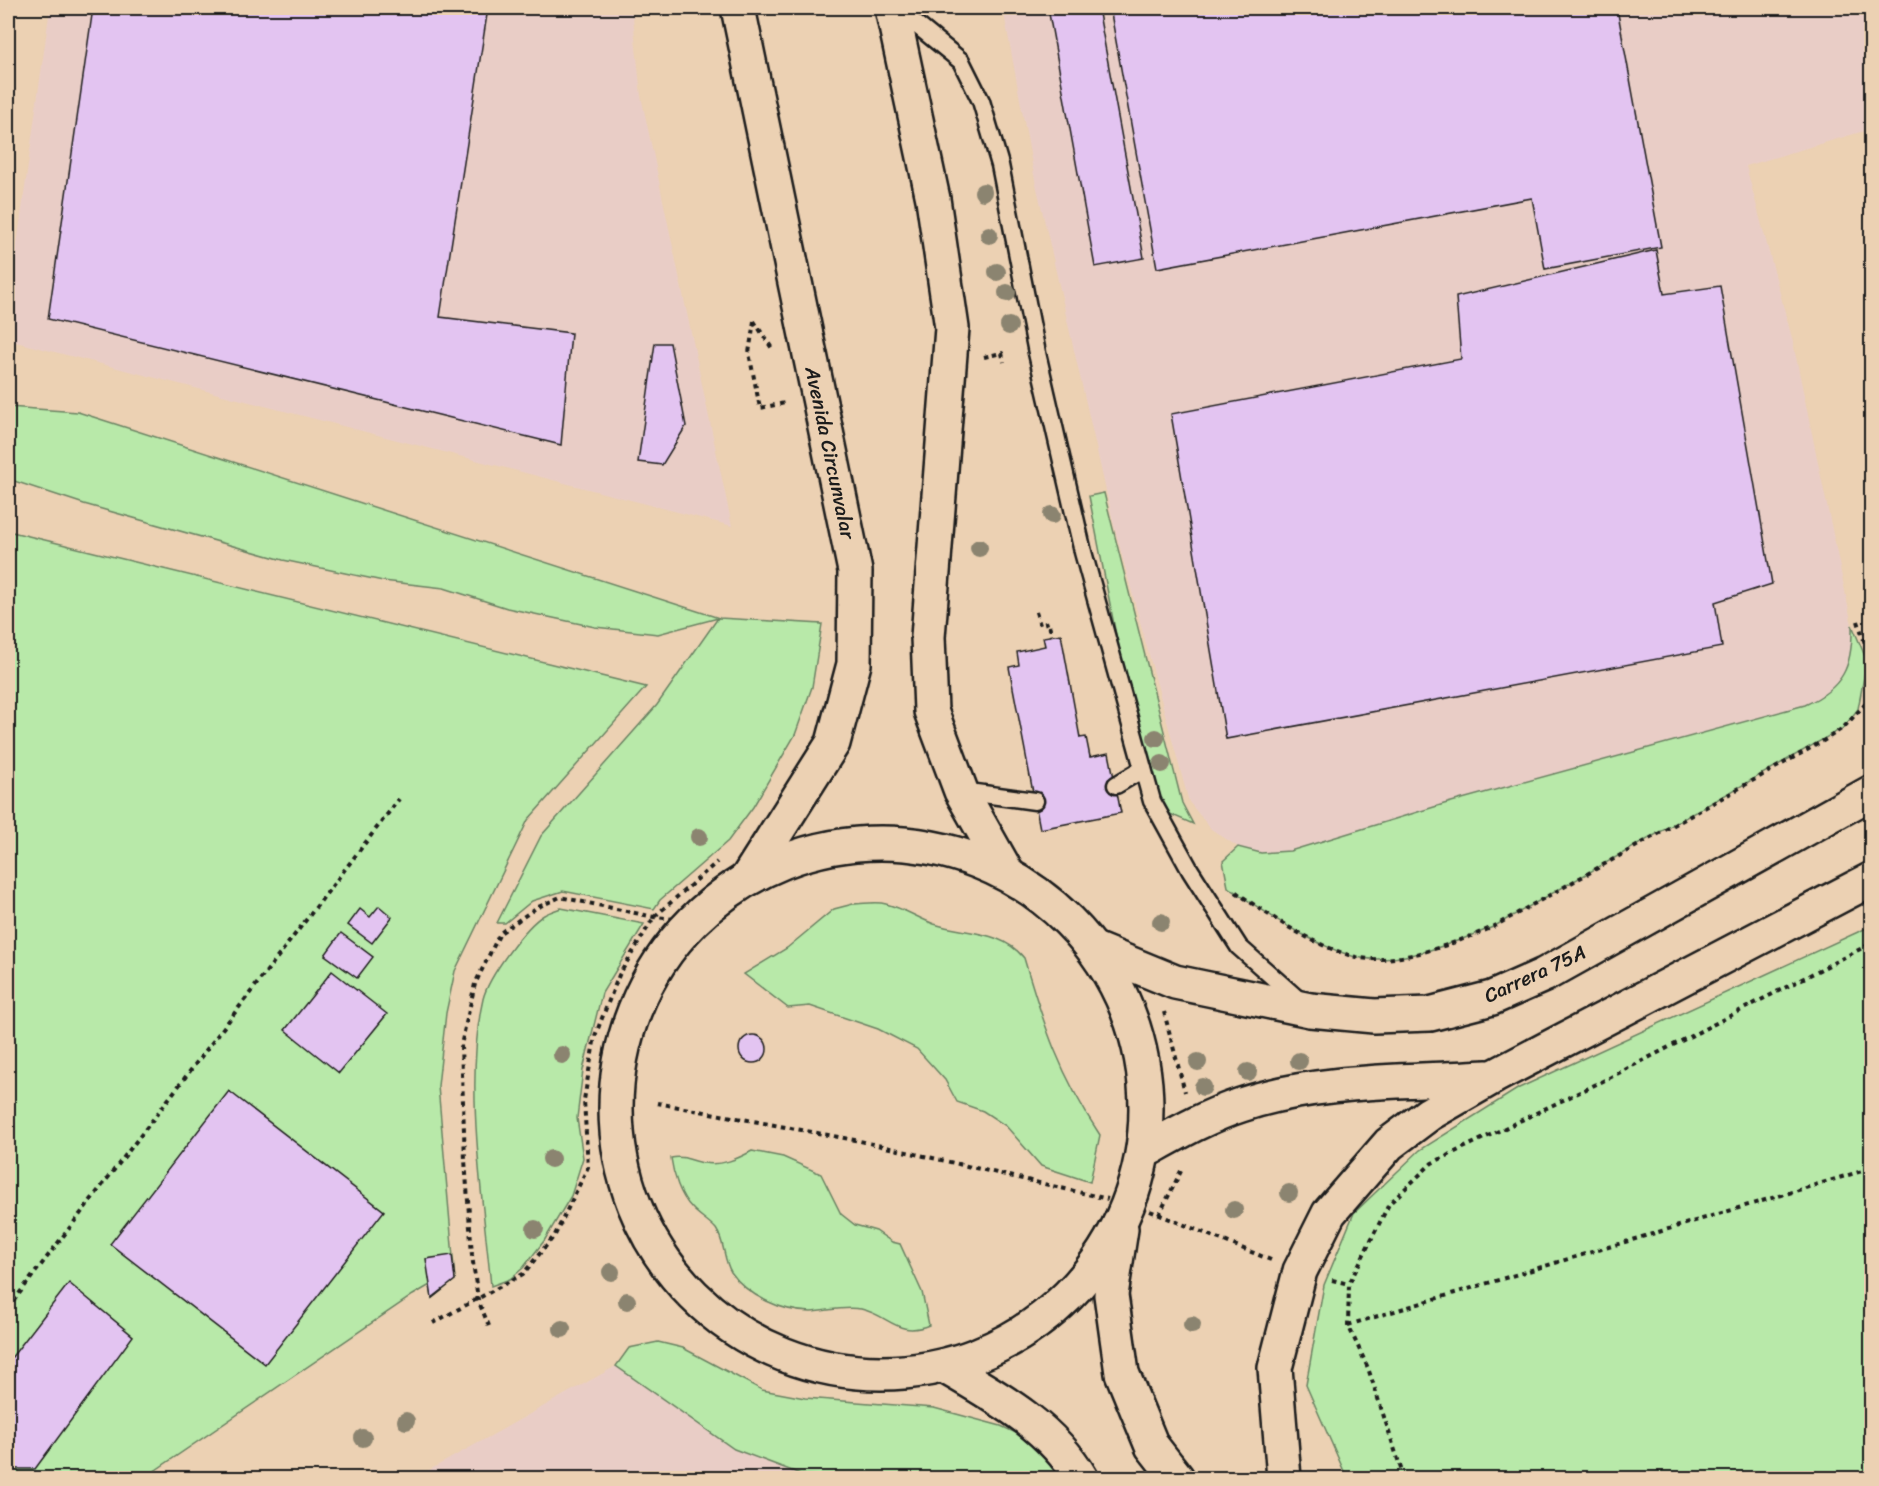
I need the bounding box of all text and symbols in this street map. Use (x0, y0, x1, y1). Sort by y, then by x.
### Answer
street label: Avenida Circunvalar (794, 362, 866, 543)
street label: Carrera 75A (1478, 935, 1592, 1013)

